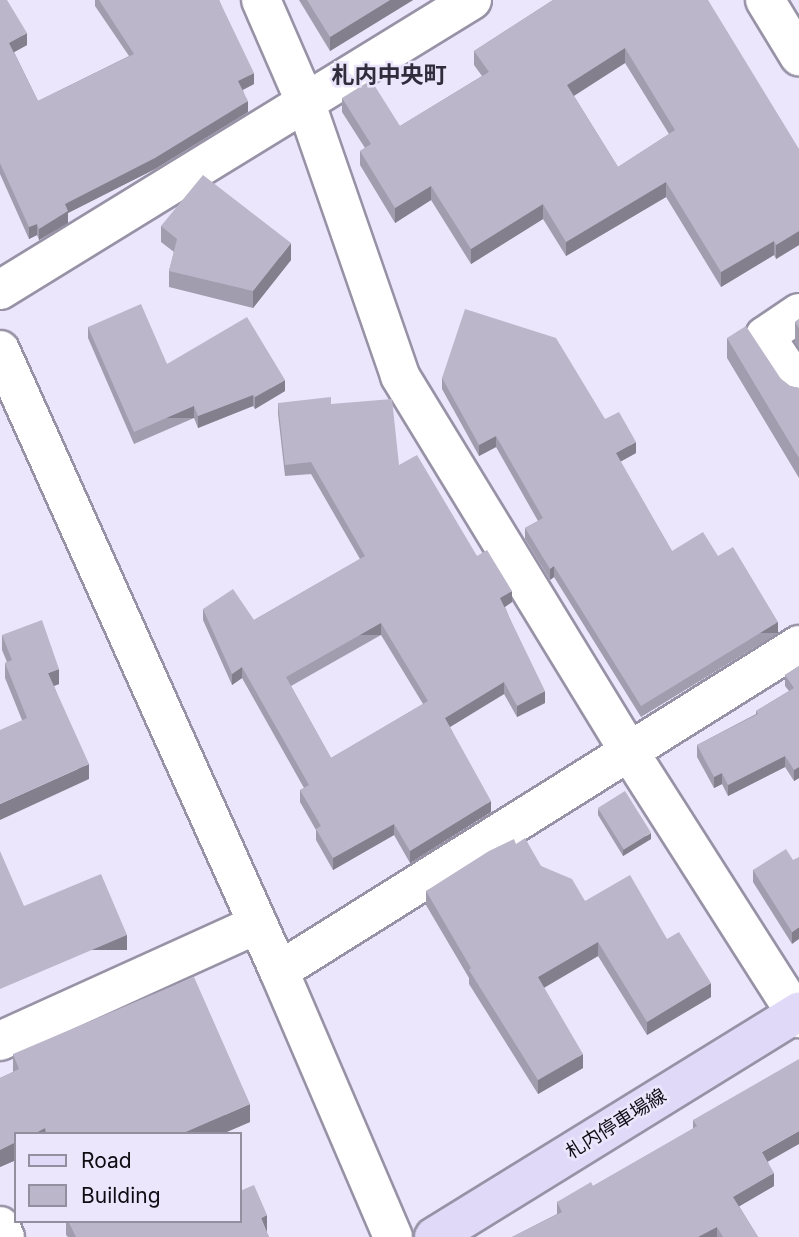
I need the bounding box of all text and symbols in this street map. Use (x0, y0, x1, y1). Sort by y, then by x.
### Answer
district label: 札内中央町 (332, 61, 446, 89)
street label: 札内停車場線 (562, 1084, 670, 1164)
legend (14, 1132, 242, 1223)
text: Road (81, 1148, 132, 1173)
text: Building (81, 1183, 161, 1208)

